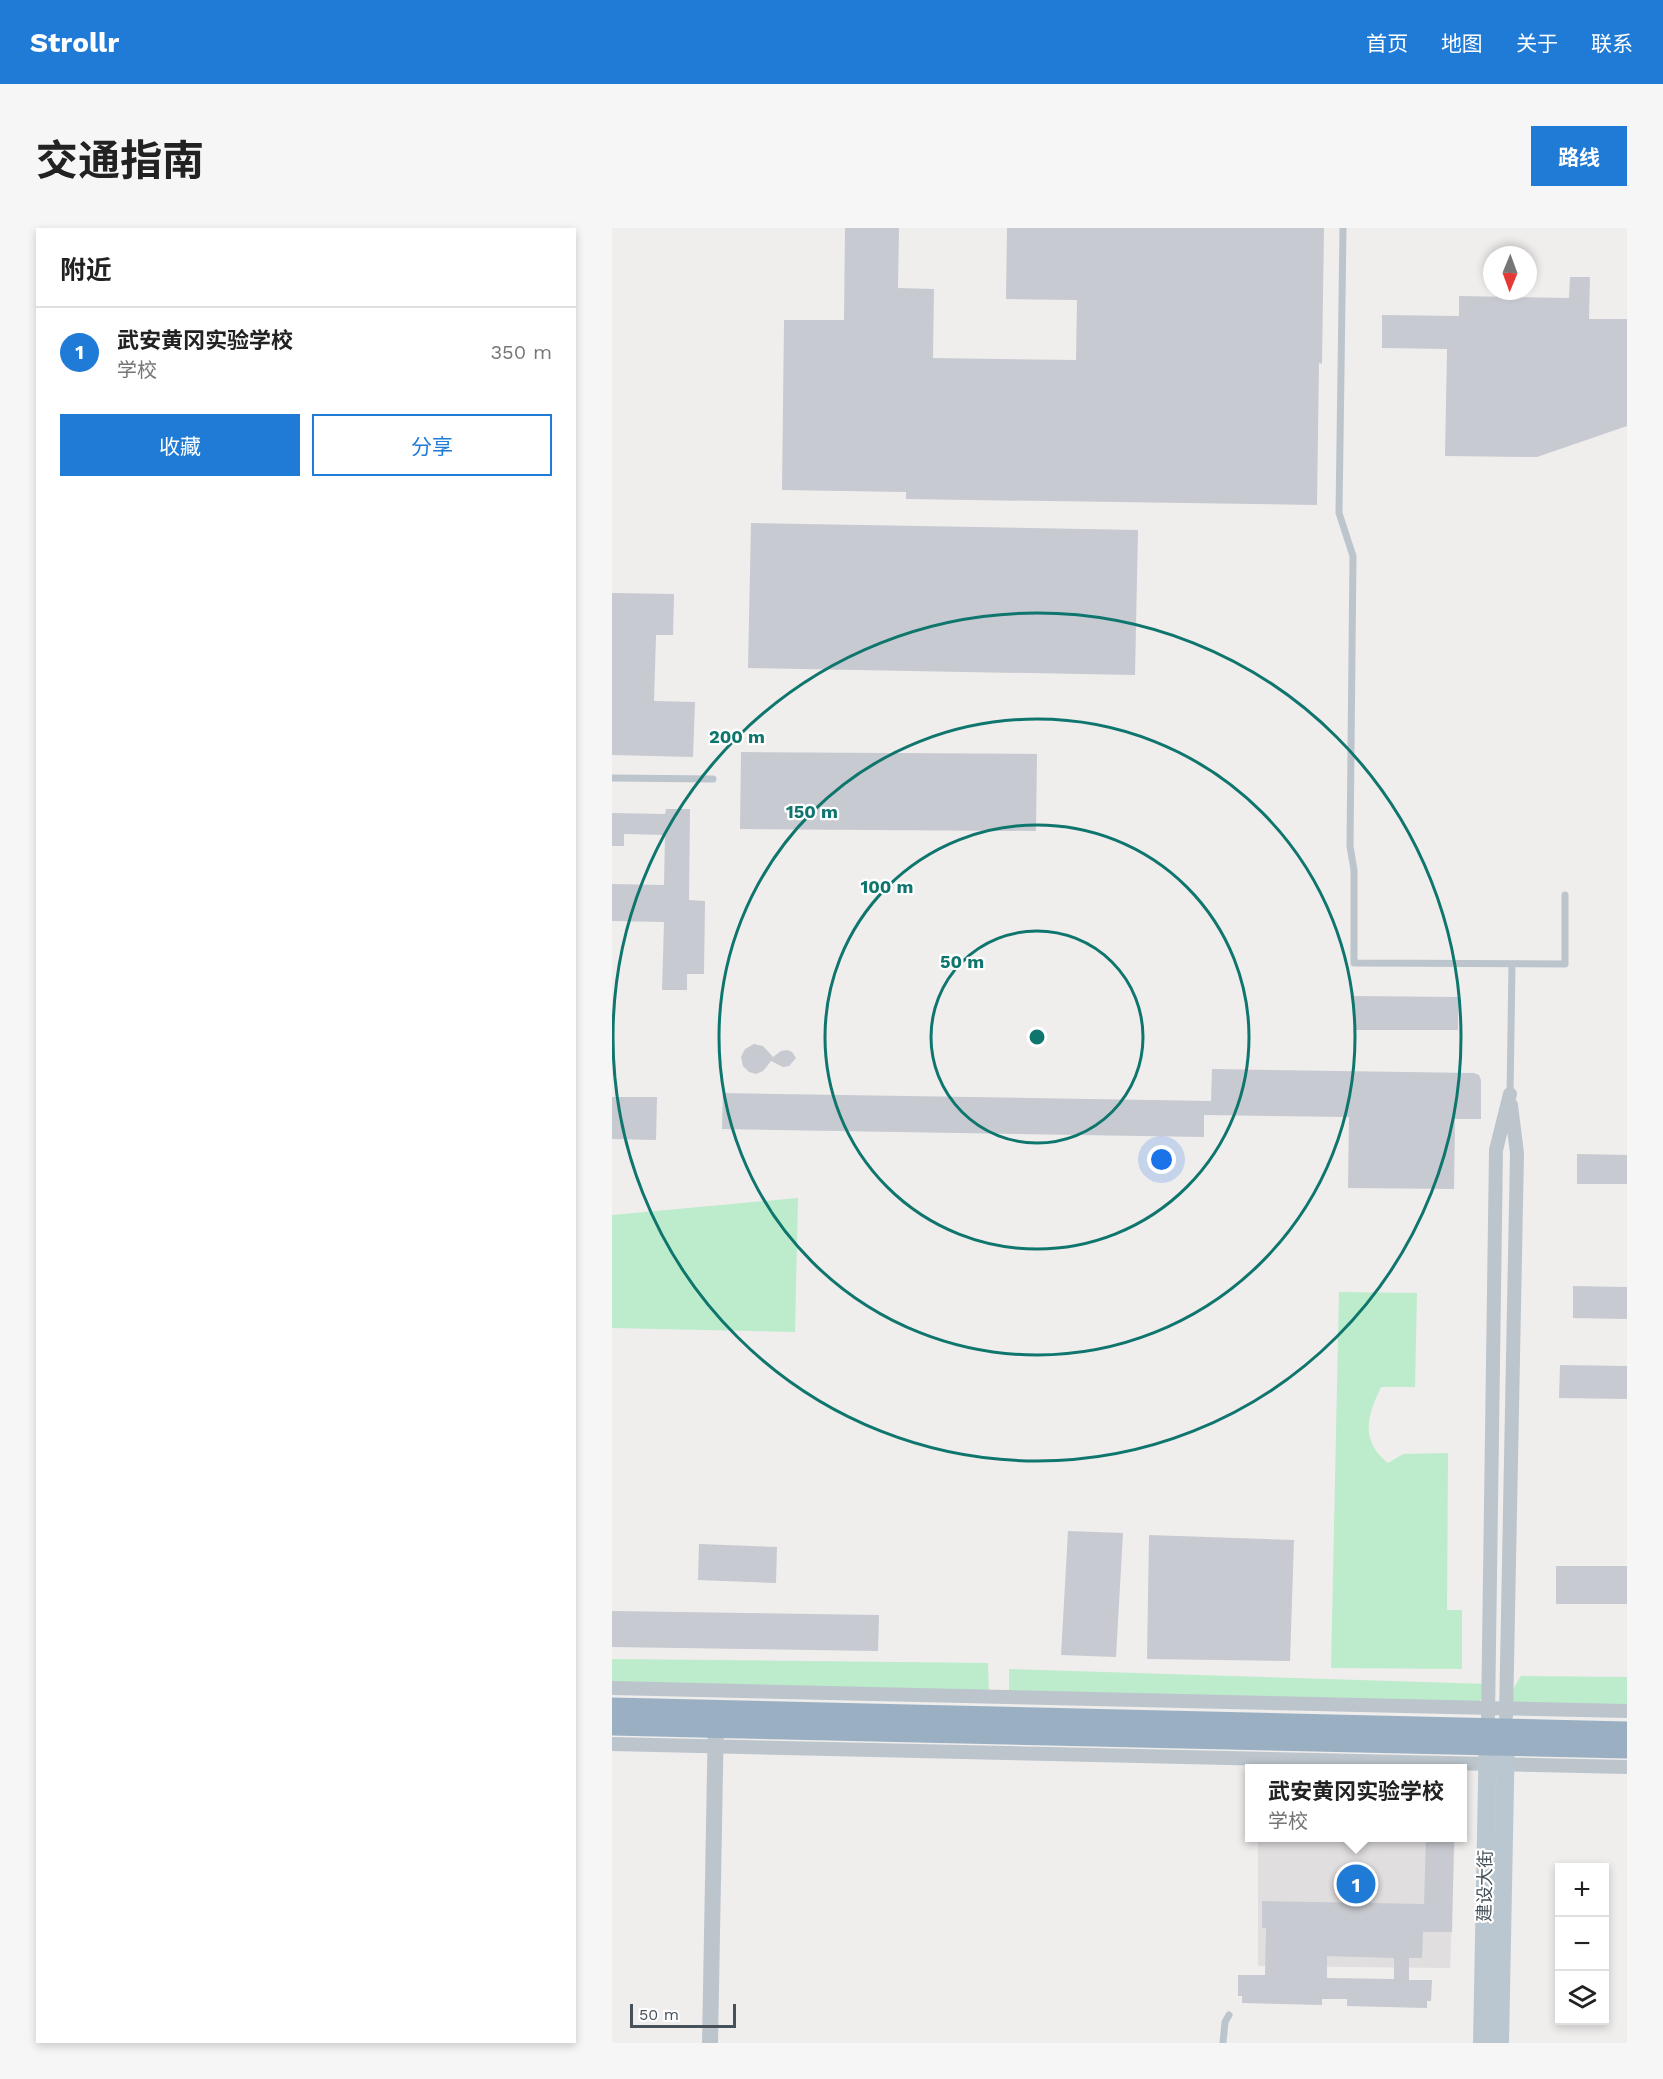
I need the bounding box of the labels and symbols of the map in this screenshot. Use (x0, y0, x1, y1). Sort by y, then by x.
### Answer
north arrow (1483, 246, 1537, 300)
text: 200 m (709, 726, 765, 747)
text: 150 m (786, 801, 838, 822)
text: 100 m (860, 876, 914, 897)
text: 50 m (940, 951, 984, 972)
centre of rings (1027, 1027, 1047, 1047)
your location (1147, 1145, 1176, 1174)
street label: 建设大街 (1473, 1850, 1496, 1922)
pin: 1 (1336, 1862, 1376, 1906)
scale bar (630, 2001, 736, 2028)

